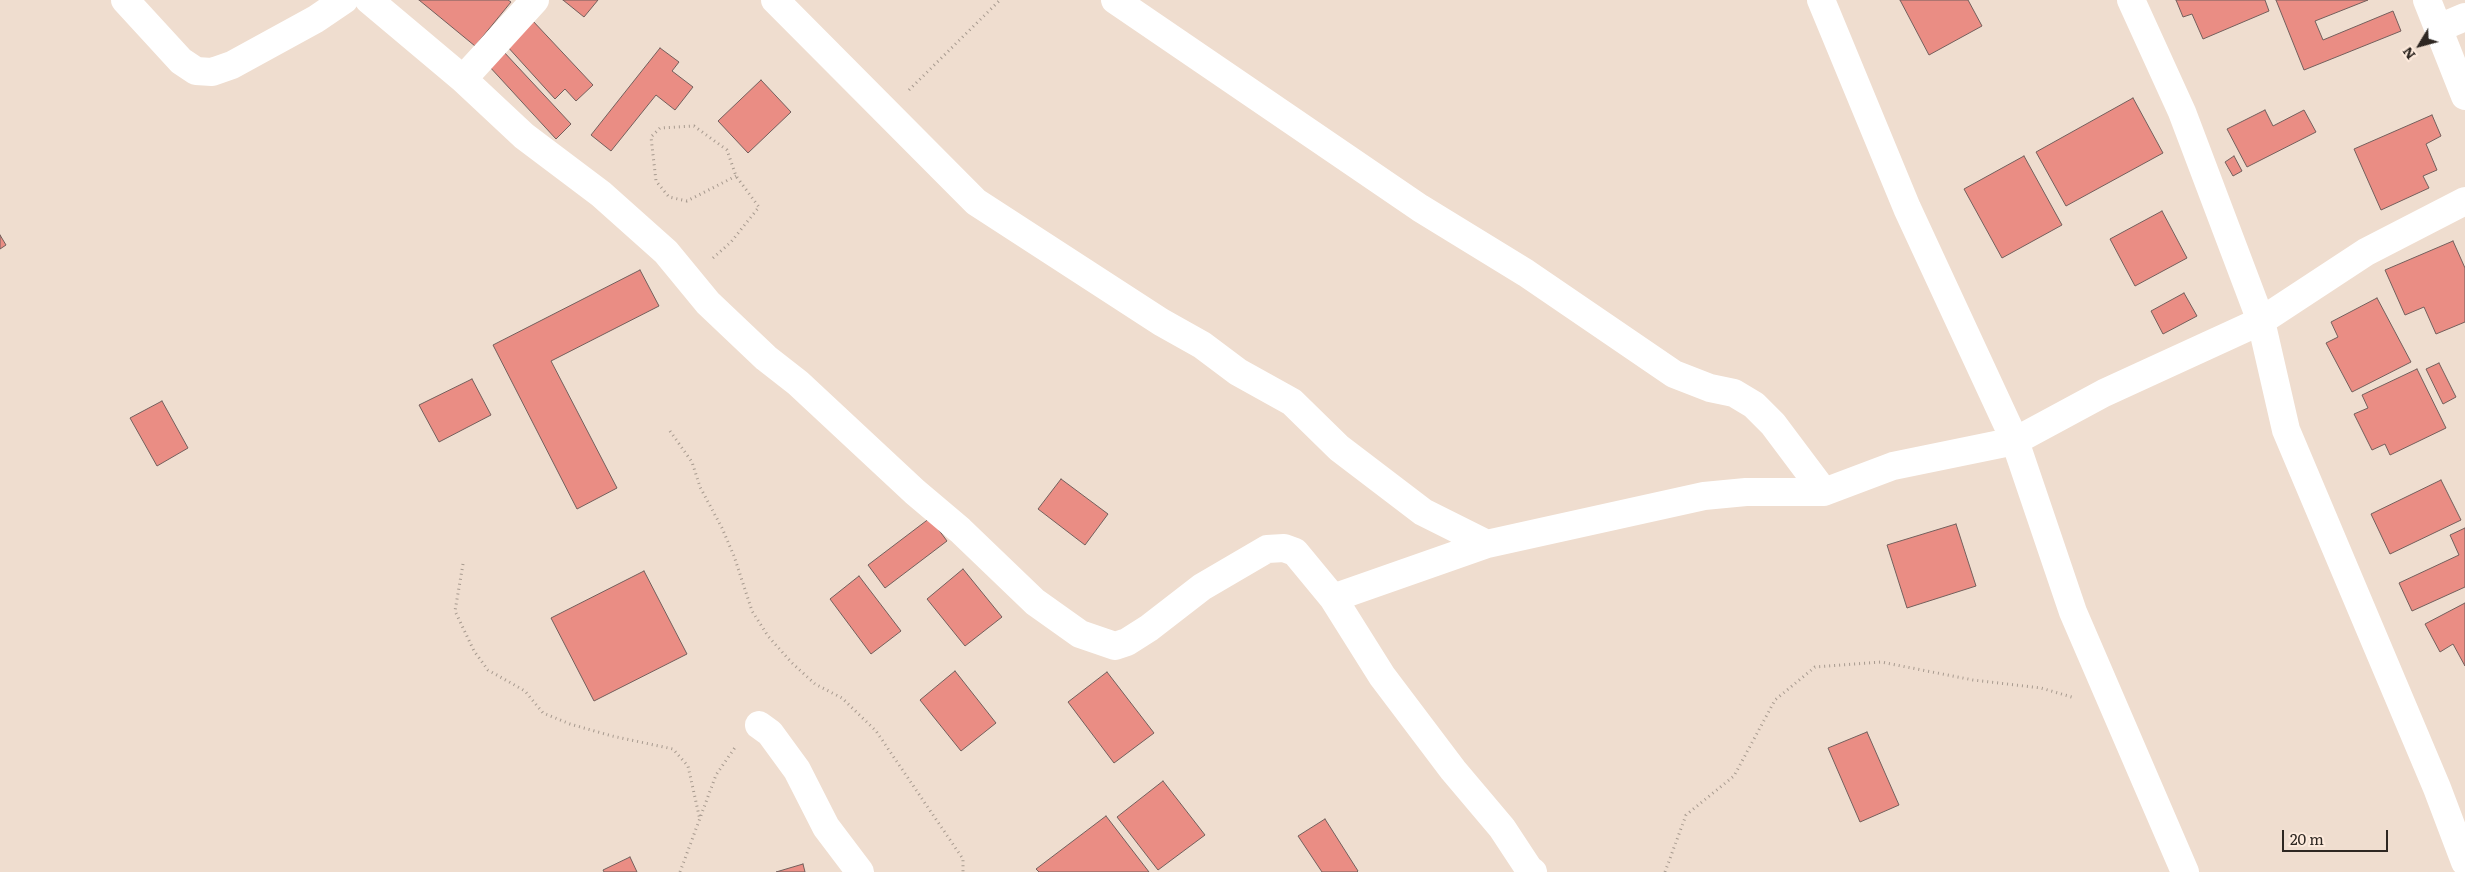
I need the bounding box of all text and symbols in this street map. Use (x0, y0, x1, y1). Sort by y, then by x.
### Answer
north arrow (2395, 20, 2445, 70)
text: N (2396, 43, 2420, 65)
scale bar (2285, 820, 2391, 852)
text: 20 m (2290, 827, 2324, 850)

